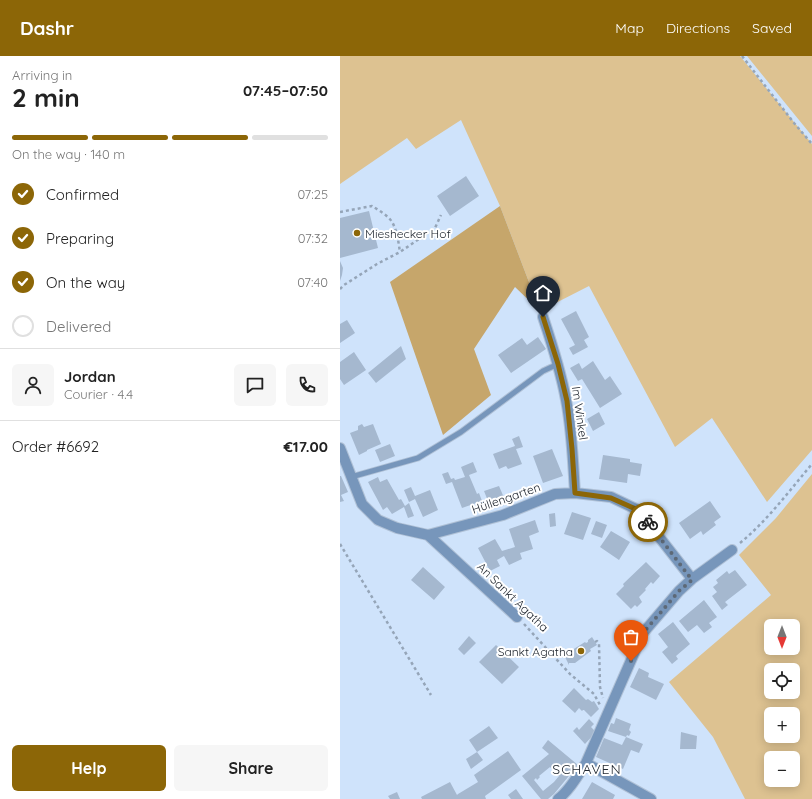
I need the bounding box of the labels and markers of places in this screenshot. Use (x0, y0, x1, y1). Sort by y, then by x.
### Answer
place label: Mieshecker Hof (365, 226, 451, 241)
marker: Mieshecker Hof (352, 228, 362, 238)
pin (526, 276, 560, 317)
pin (614, 620, 648, 661)
place label: Sankt Agatha (498, 644, 573, 659)
marker: Sankt Agatha (576, 646, 586, 656)

